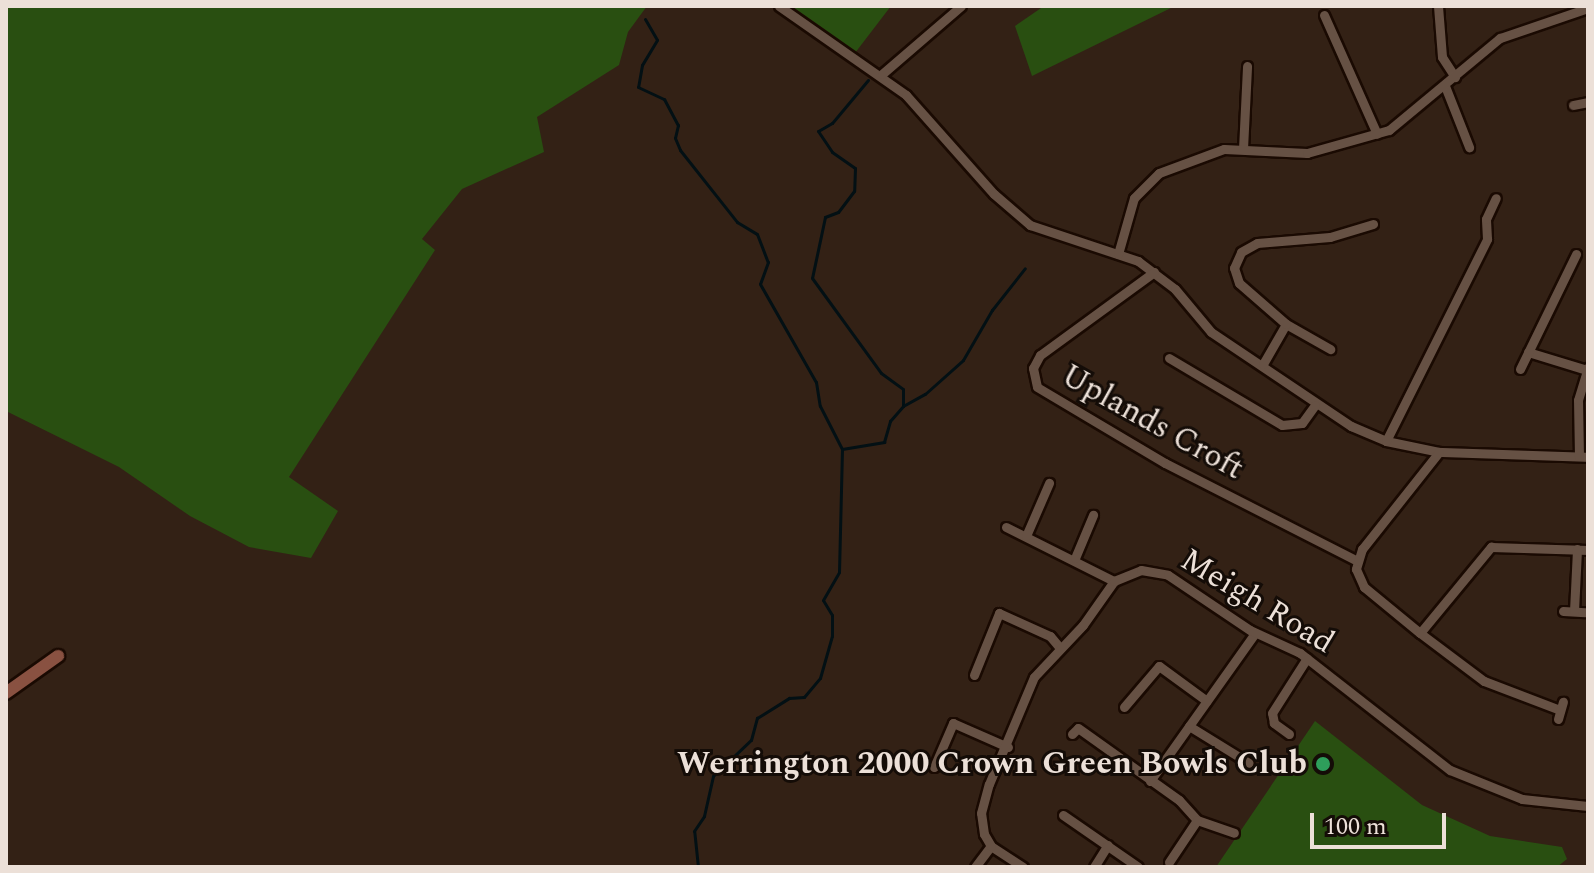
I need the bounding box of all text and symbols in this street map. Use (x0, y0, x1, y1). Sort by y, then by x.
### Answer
street label: Uplands Croft (1054, 357, 1250, 489)
street label: Meigh Road (1173, 541, 1341, 663)
place label: Werrington 2000 Crown Green Bowls Club (677, 745, 1307, 783)
marker: Werrington 2000 Crown Green Bowls Club (1314, 755, 1332, 773)
scale bar (1314, 797, 1450, 847)
text: 100 m (1324, 809, 1387, 845)

